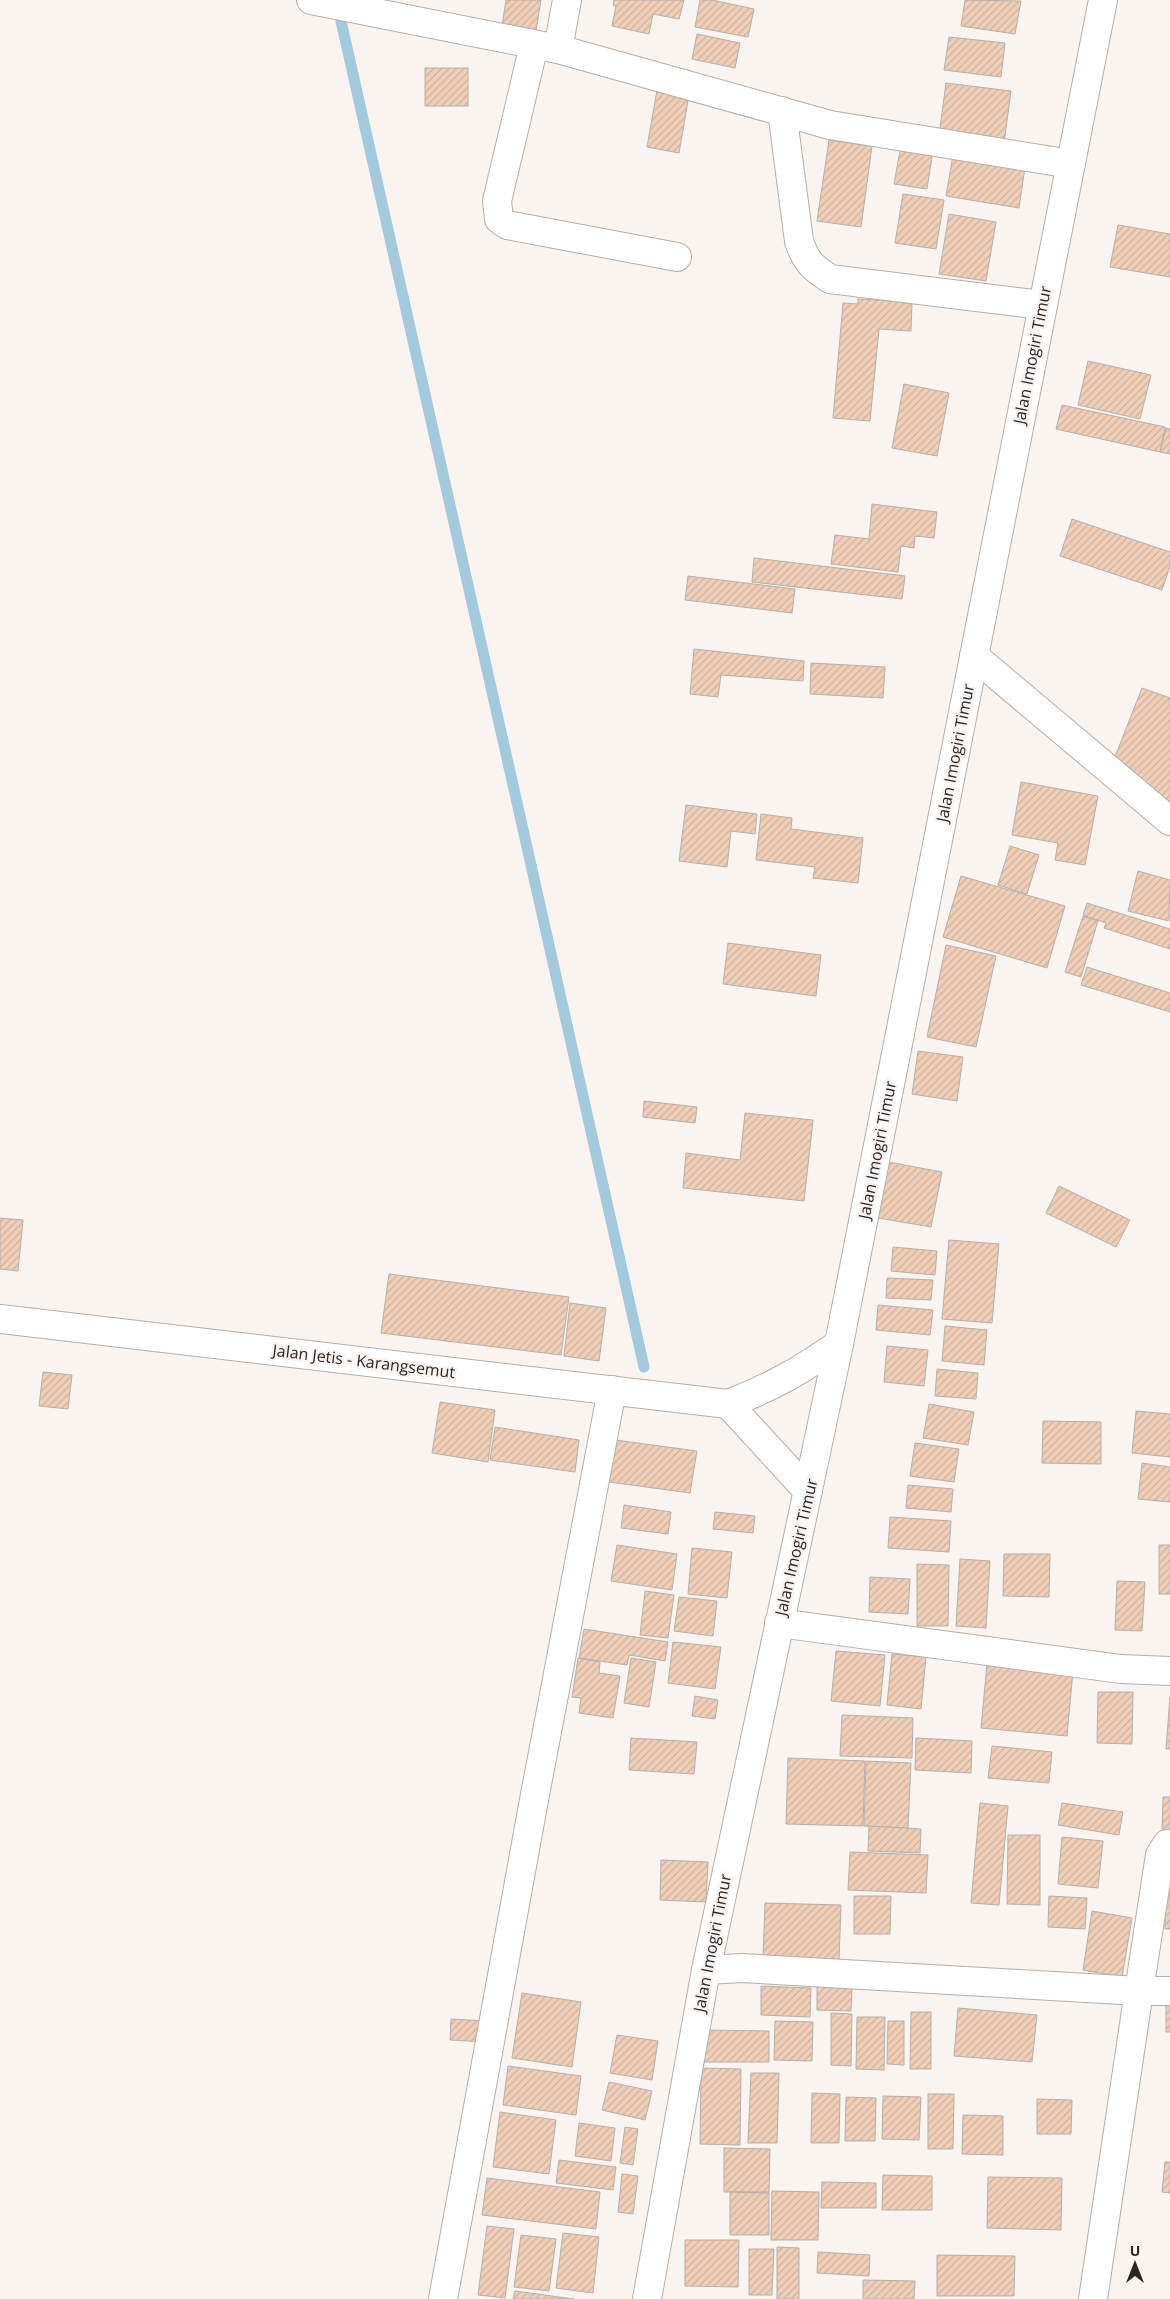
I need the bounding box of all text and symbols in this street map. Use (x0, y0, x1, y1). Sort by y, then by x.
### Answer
street label: Jalan Imogiri Timur (1007, 284, 1056, 428)
street label: Jalan Imogiri Timur (930, 682, 979, 826)
street label: Jalan Imogiri Timur (852, 1079, 901, 1223)
street label: Jalan Jetis - Karangsemut (269, 1339, 457, 1383)
street label: Jalan Imogiri Timur (769, 1476, 823, 1620)
street label: Jalan Imogiri Timur (687, 1872, 736, 2016)
north arrow (1110, 2239, 1160, 2289)
text: U (1130, 2241, 1140, 2260)

